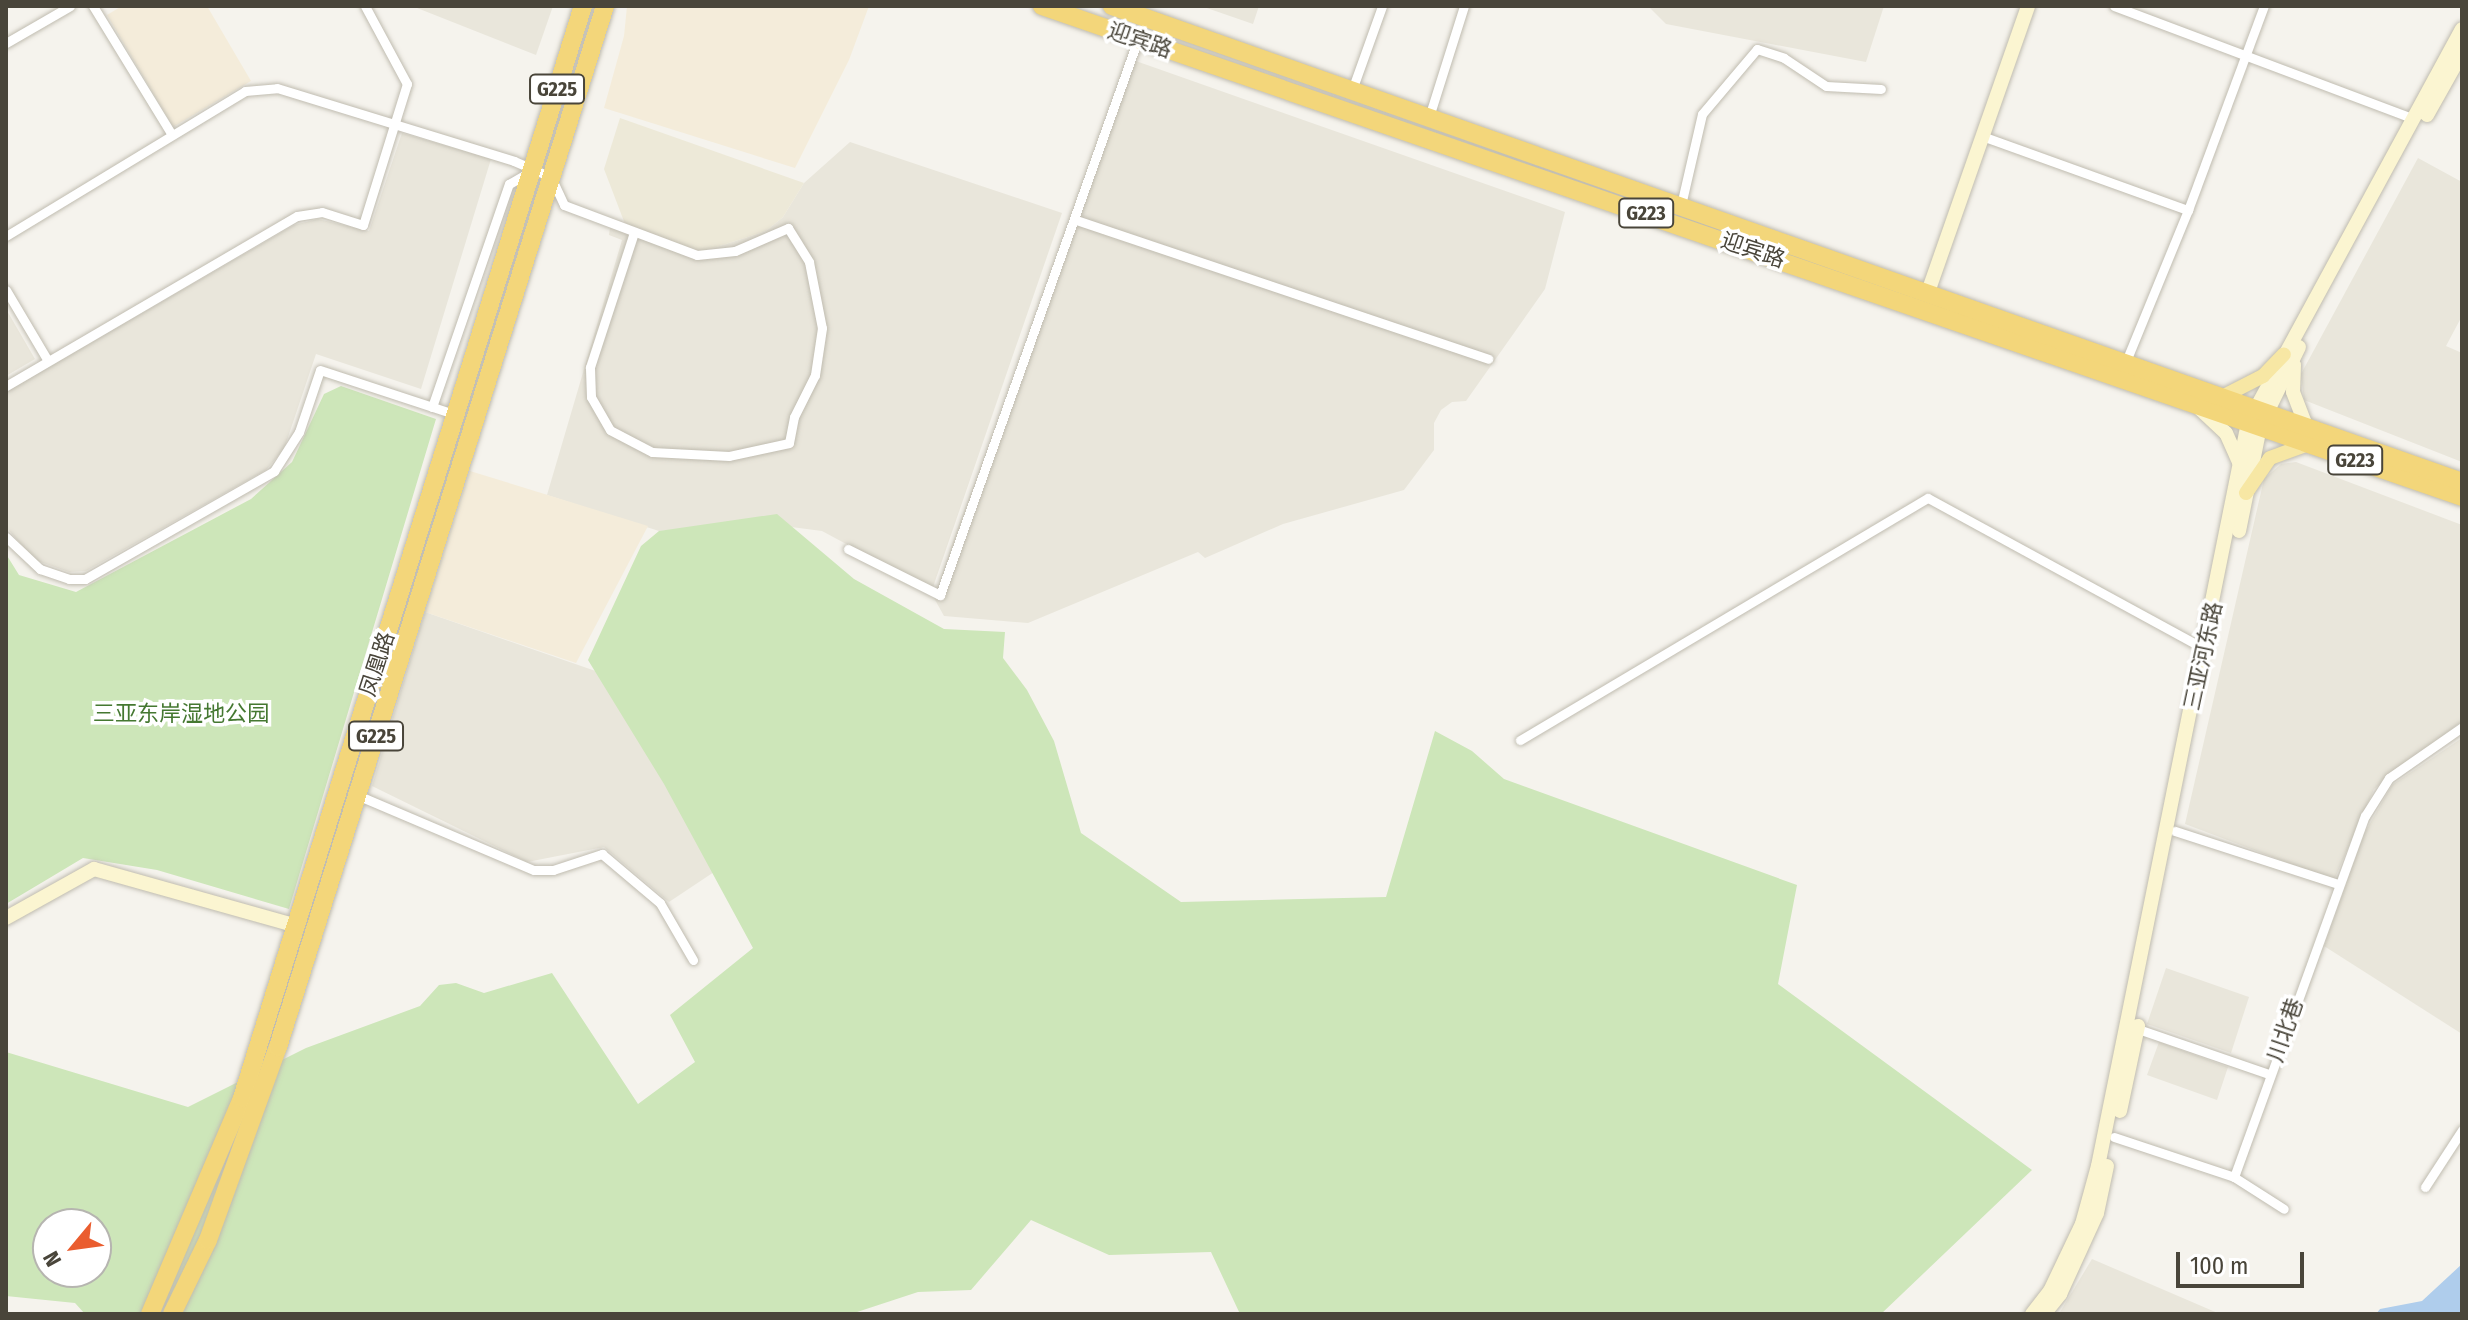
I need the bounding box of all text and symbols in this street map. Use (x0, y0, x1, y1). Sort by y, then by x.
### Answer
street label: 迎宾路 (1105, 17, 1175, 63)
road number: G225 (529, 73, 585, 105)
road number: G223 (1618, 197, 1674, 229)
street label: 迎宾路 (1718, 227, 1788, 273)
road number: G223 (2327, 444, 2383, 476)
street label: 三亚河东路 (2179, 599, 2227, 713)
street label: 凤凰路 (354, 629, 400, 699)
park label: 三亚东岸湿地公园 (93, 701, 269, 727)
road number: G225 (348, 720, 404, 752)
street label: 川北巷 (2262, 995, 2308, 1065)
north arrow (32, 1208, 112, 1288)
scale bar (2180, 1236, 2308, 1286)
text: N (37, 1247, 67, 1271)
text: 100 m (2190, 1252, 2248, 1280)

